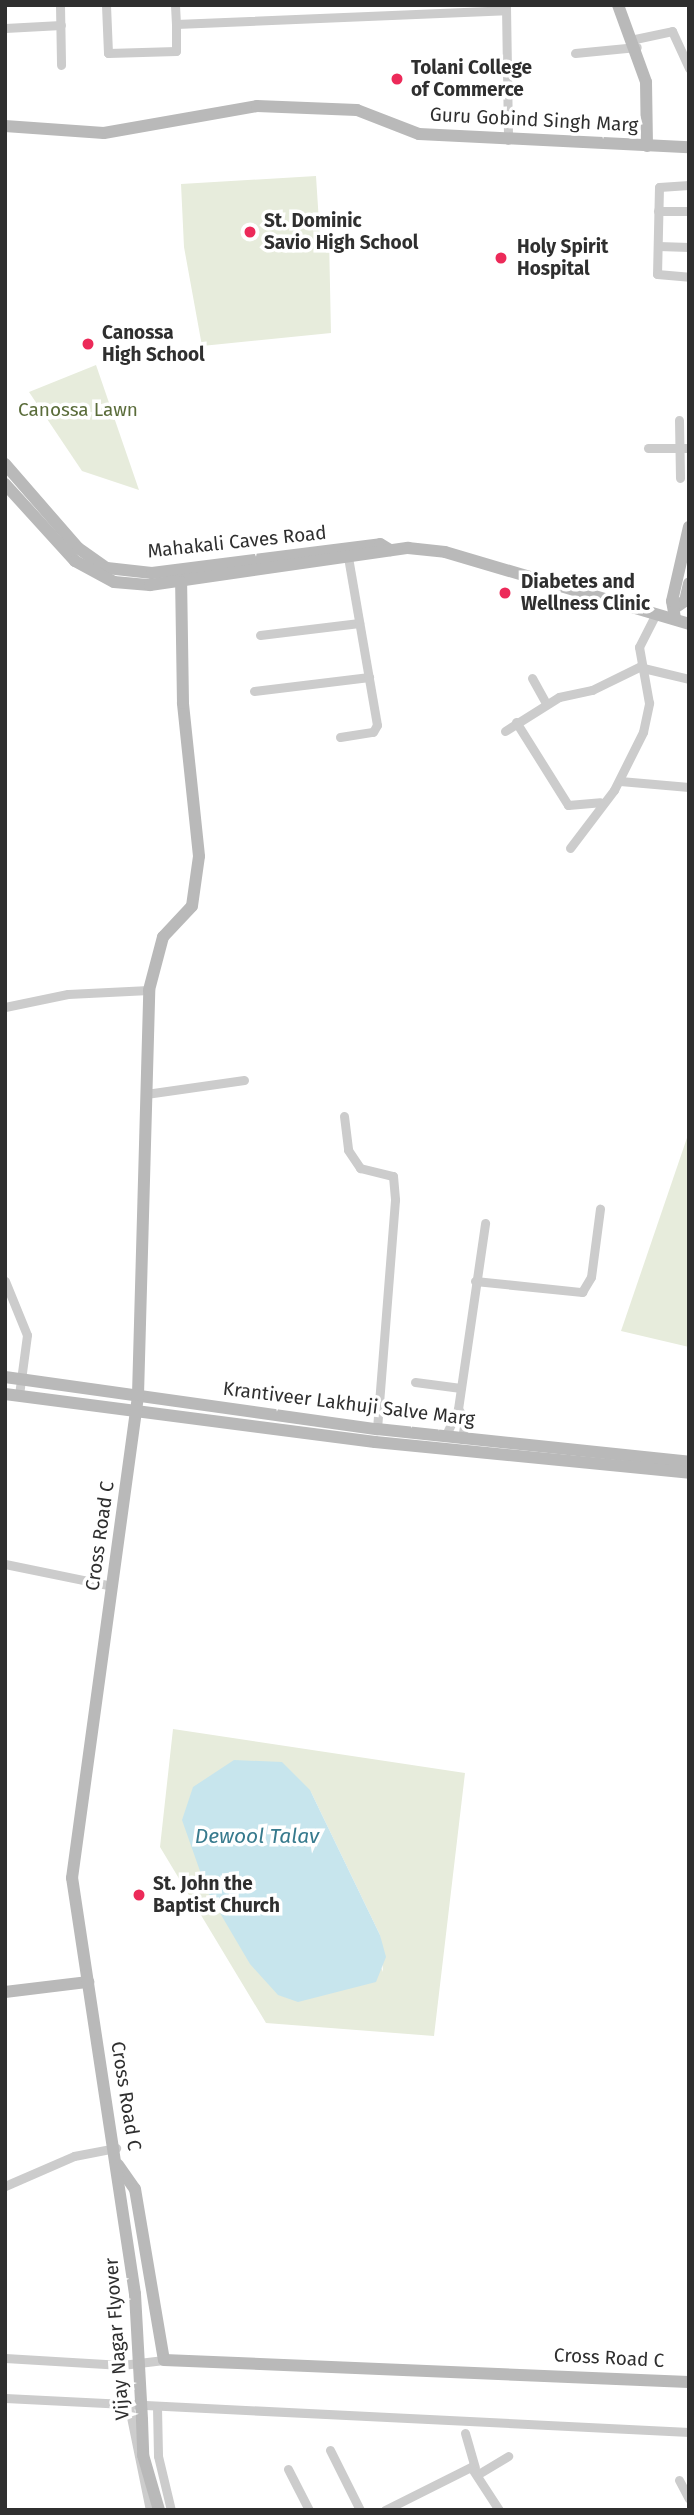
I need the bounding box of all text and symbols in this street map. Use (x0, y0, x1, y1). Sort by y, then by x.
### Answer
place label: Tolani College of Commerce (411, 57, 532, 101)
marker: Tolani College of Commerce (389, 71, 405, 87)
street label: Guru Gobind Singh Marg (429, 103, 639, 137)
place label: St. Dominic Savio High School (264, 210, 418, 254)
marker: St. Dominic Savio High School (242, 224, 258, 240)
place label: Holy Spirit Hospital (517, 236, 608, 280)
marker: Holy Spirit Hospital (491, 248, 511, 268)
place label: Canossa High School (102, 322, 205, 366)
marker: Canossa High School (80, 336, 96, 352)
park label: Canossa Lawn (18, 399, 138, 421)
street label: Mahakali Caves Road (146, 521, 328, 563)
place label: Diabetes and Wellness Clinic (521, 571, 650, 615)
marker: Diabetes and Wellness Clinic (495, 583, 515, 603)
street label: Krantiveer Lakhuji Salve Marg (222, 1377, 476, 1431)
street label: Cross Road C (81, 1480, 119, 1592)
water label: Dewool Talav (195, 1823, 319, 1849)
place label: St. John the Baptist Church (153, 1873, 280, 1917)
marker: St. John the Baptist Church (131, 1887, 147, 1903)
street label: Cross Road C (106, 2040, 146, 2152)
street label: Vijay Nagar Flyover (100, 2257, 134, 2421)
street label: Cross Road C (553, 2344, 665, 2372)

